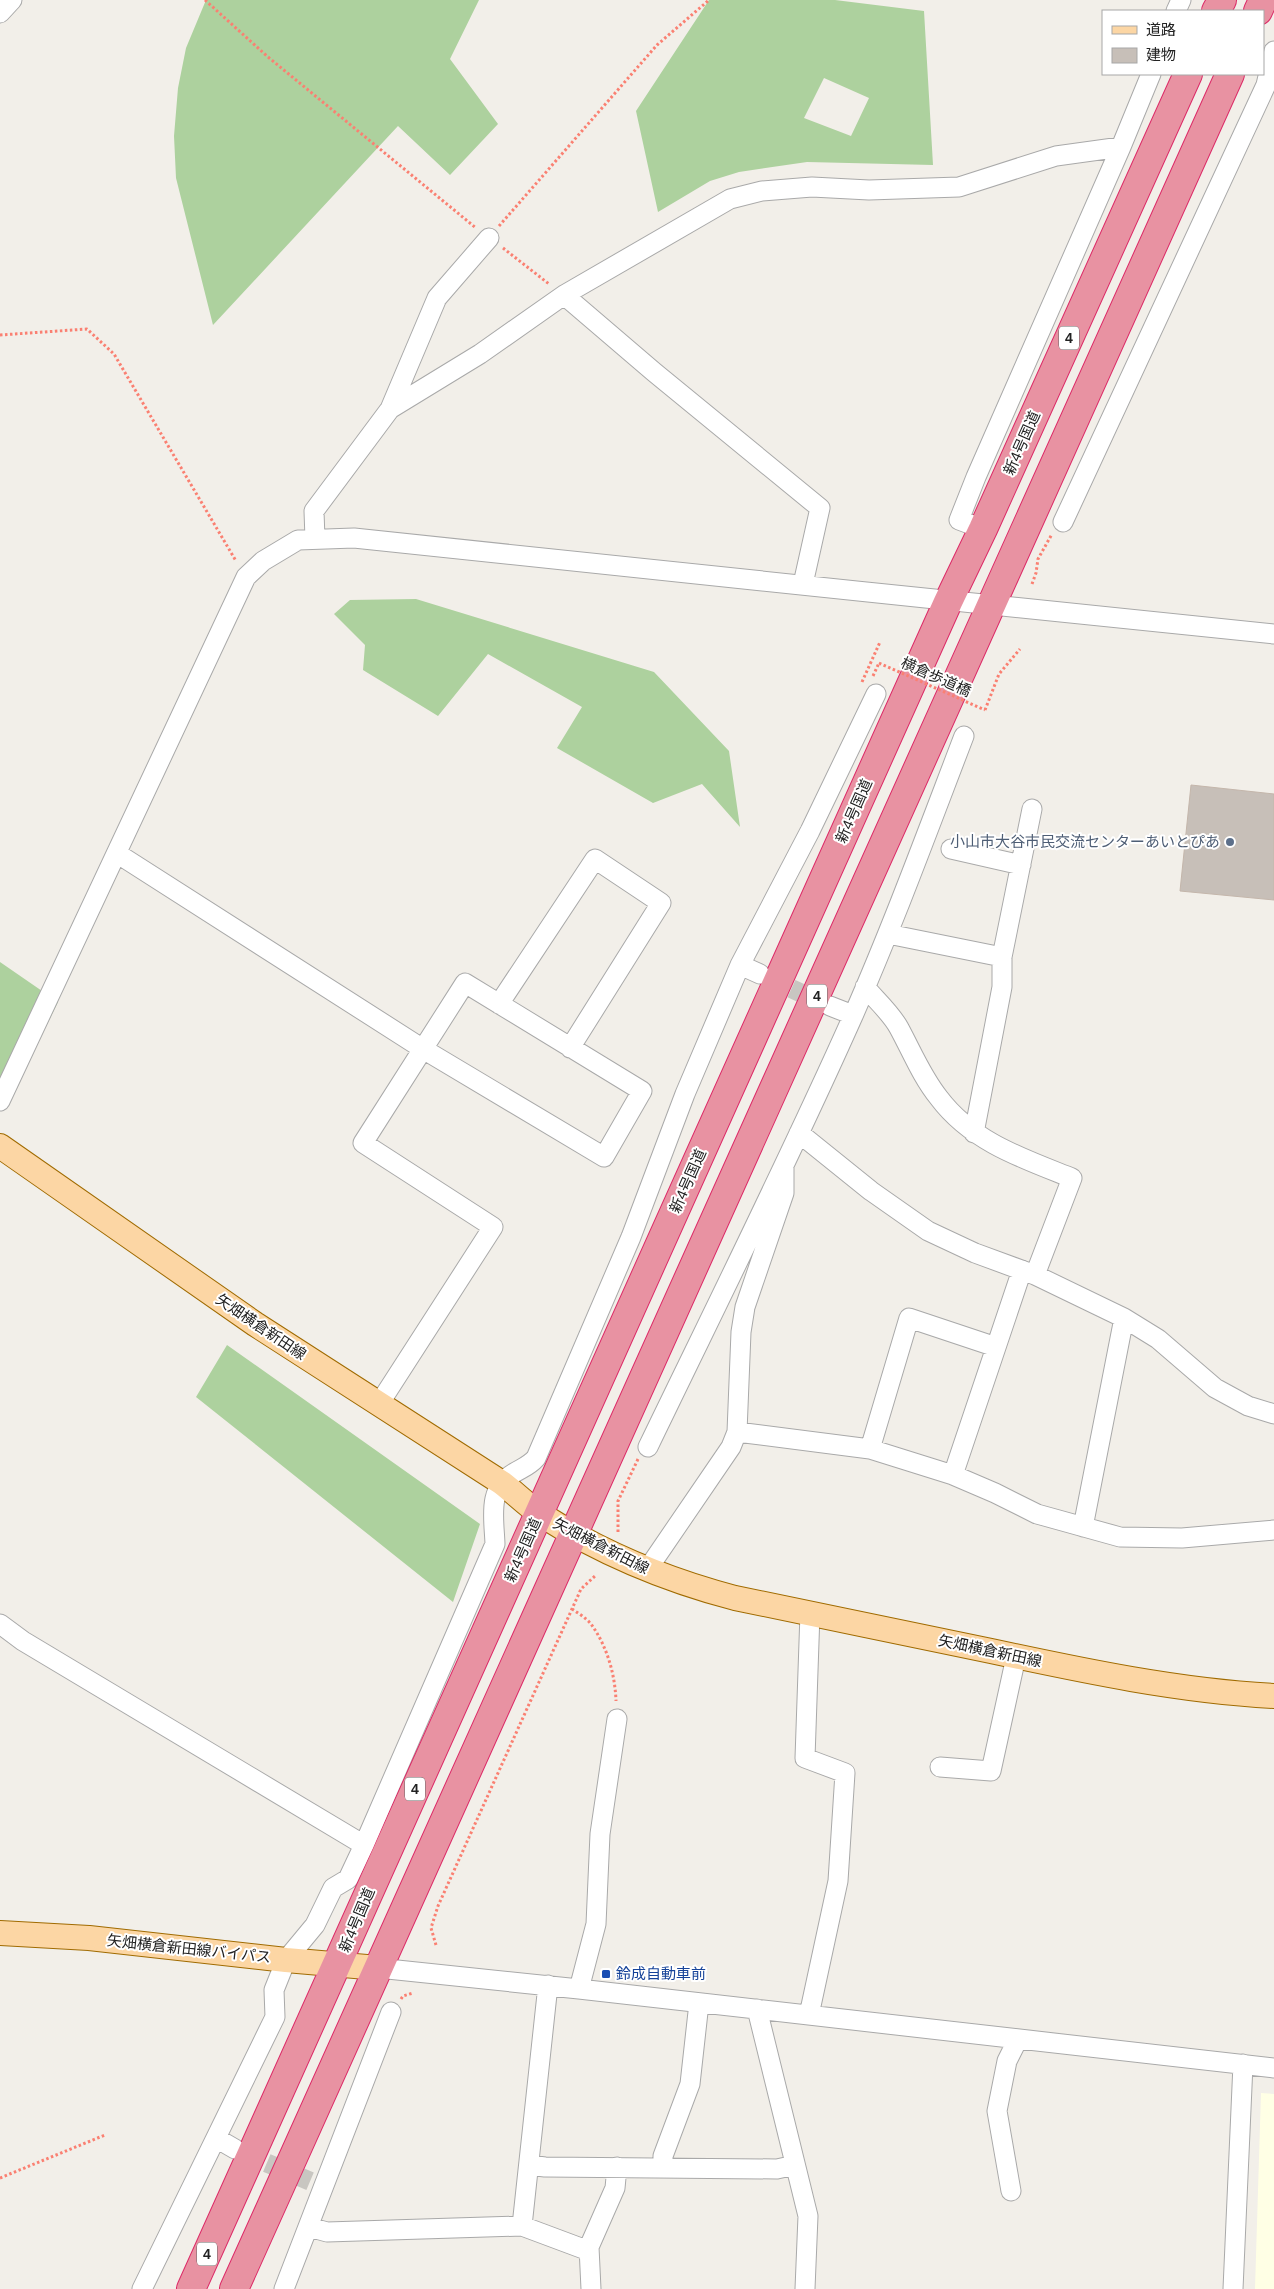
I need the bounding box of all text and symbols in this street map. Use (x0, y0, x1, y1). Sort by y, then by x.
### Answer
legend (1102, 10, 1264, 75)
text: 道路 (1146, 21, 1176, 38)
text: 建物 (1146, 46, 1176, 63)
road number: 4 (1059, 326, 1079, 349)
street label: 新4号国道 (1000, 408, 1043, 477)
street label: 横倉歩道橋 (898, 654, 974, 700)
street label: 新4号国道 (832, 776, 875, 845)
place label: 小山市大谷市民交流センターあいとぴあ (950, 833, 1220, 850)
marker: 小山市大谷市民交流センターあいとぴあ (1224, 836, 1236, 848)
road number: 4 (807, 984, 827, 1008)
street label: 新4号国道 (666, 1146, 709, 1215)
street label: 矢畑横倉新田線 (213, 1290, 310, 1363)
street label: 矢畑横倉新田線 (551, 1514, 652, 1577)
street label: 新4号国道 (501, 1515, 544, 1584)
street label: 矢畑横倉新田線 (937, 1631, 1043, 1670)
road number: 4 (405, 1778, 425, 1800)
street label: 新4号国道 (335, 1885, 378, 1955)
street label: 矢畑横倉新田線バイパス (106, 1931, 272, 1966)
place label: 鈴成自動車前 (616, 1965, 706, 1982)
marker: 鈴成自動車前 (600, 1968, 612, 1980)
road number: 4 (197, 2242, 217, 2266)

